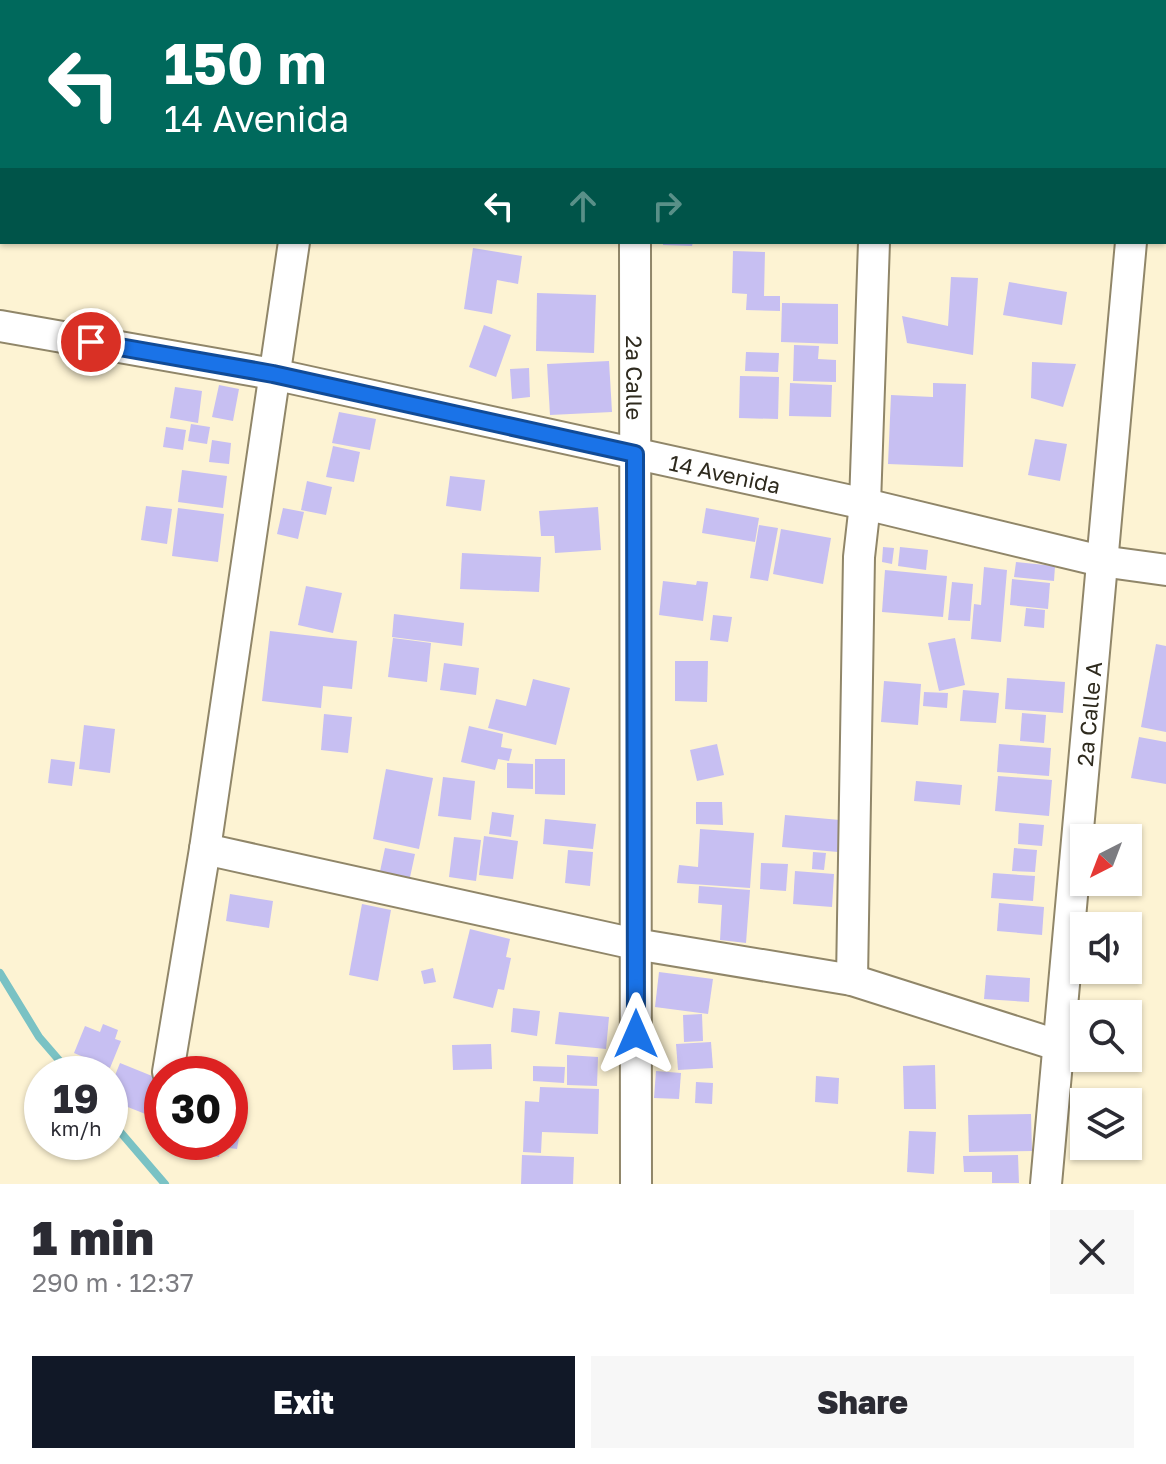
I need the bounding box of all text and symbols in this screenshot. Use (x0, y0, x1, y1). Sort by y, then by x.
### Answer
text: 150 m (164, 29, 326, 96)
icon: left (32, 32, 136, 136)
text: 14 Avenida (164, 97, 349, 140)
icon: left (477, 184, 521, 228)
icon: ahead (561, 184, 605, 228)
icon: right (645, 184, 689, 228)
pin (57, 308, 125, 376)
icon: arrive (69, 320, 113, 364)
street label: 2a Calle (622, 336, 649, 420)
street label: 14 Avenida (667, 448, 783, 499)
street label: 2a Calle A (1070, 660, 1107, 767)
north arrow (1070, 824, 1142, 896)
map controls (1070, 824, 1142, 1160)
button: sound (1070, 912, 1142, 984)
position arrow (594, 992, 678, 1076)
button: search (1070, 1000, 1142, 1072)
speed limit sign: 30 (144, 1056, 248, 1160)
text: 19 (53, 1074, 99, 1122)
button: layers (1070, 1088, 1142, 1160)
text: km/h (51, 1116, 101, 1140)
text: 1 min (32, 1208, 154, 1266)
button: close (1050, 1210, 1134, 1294)
text: 290 m · 12:37 (32, 1267, 194, 1298)
button: Exit (32, 1356, 575, 1448)
button: Share (591, 1356, 1134, 1448)

